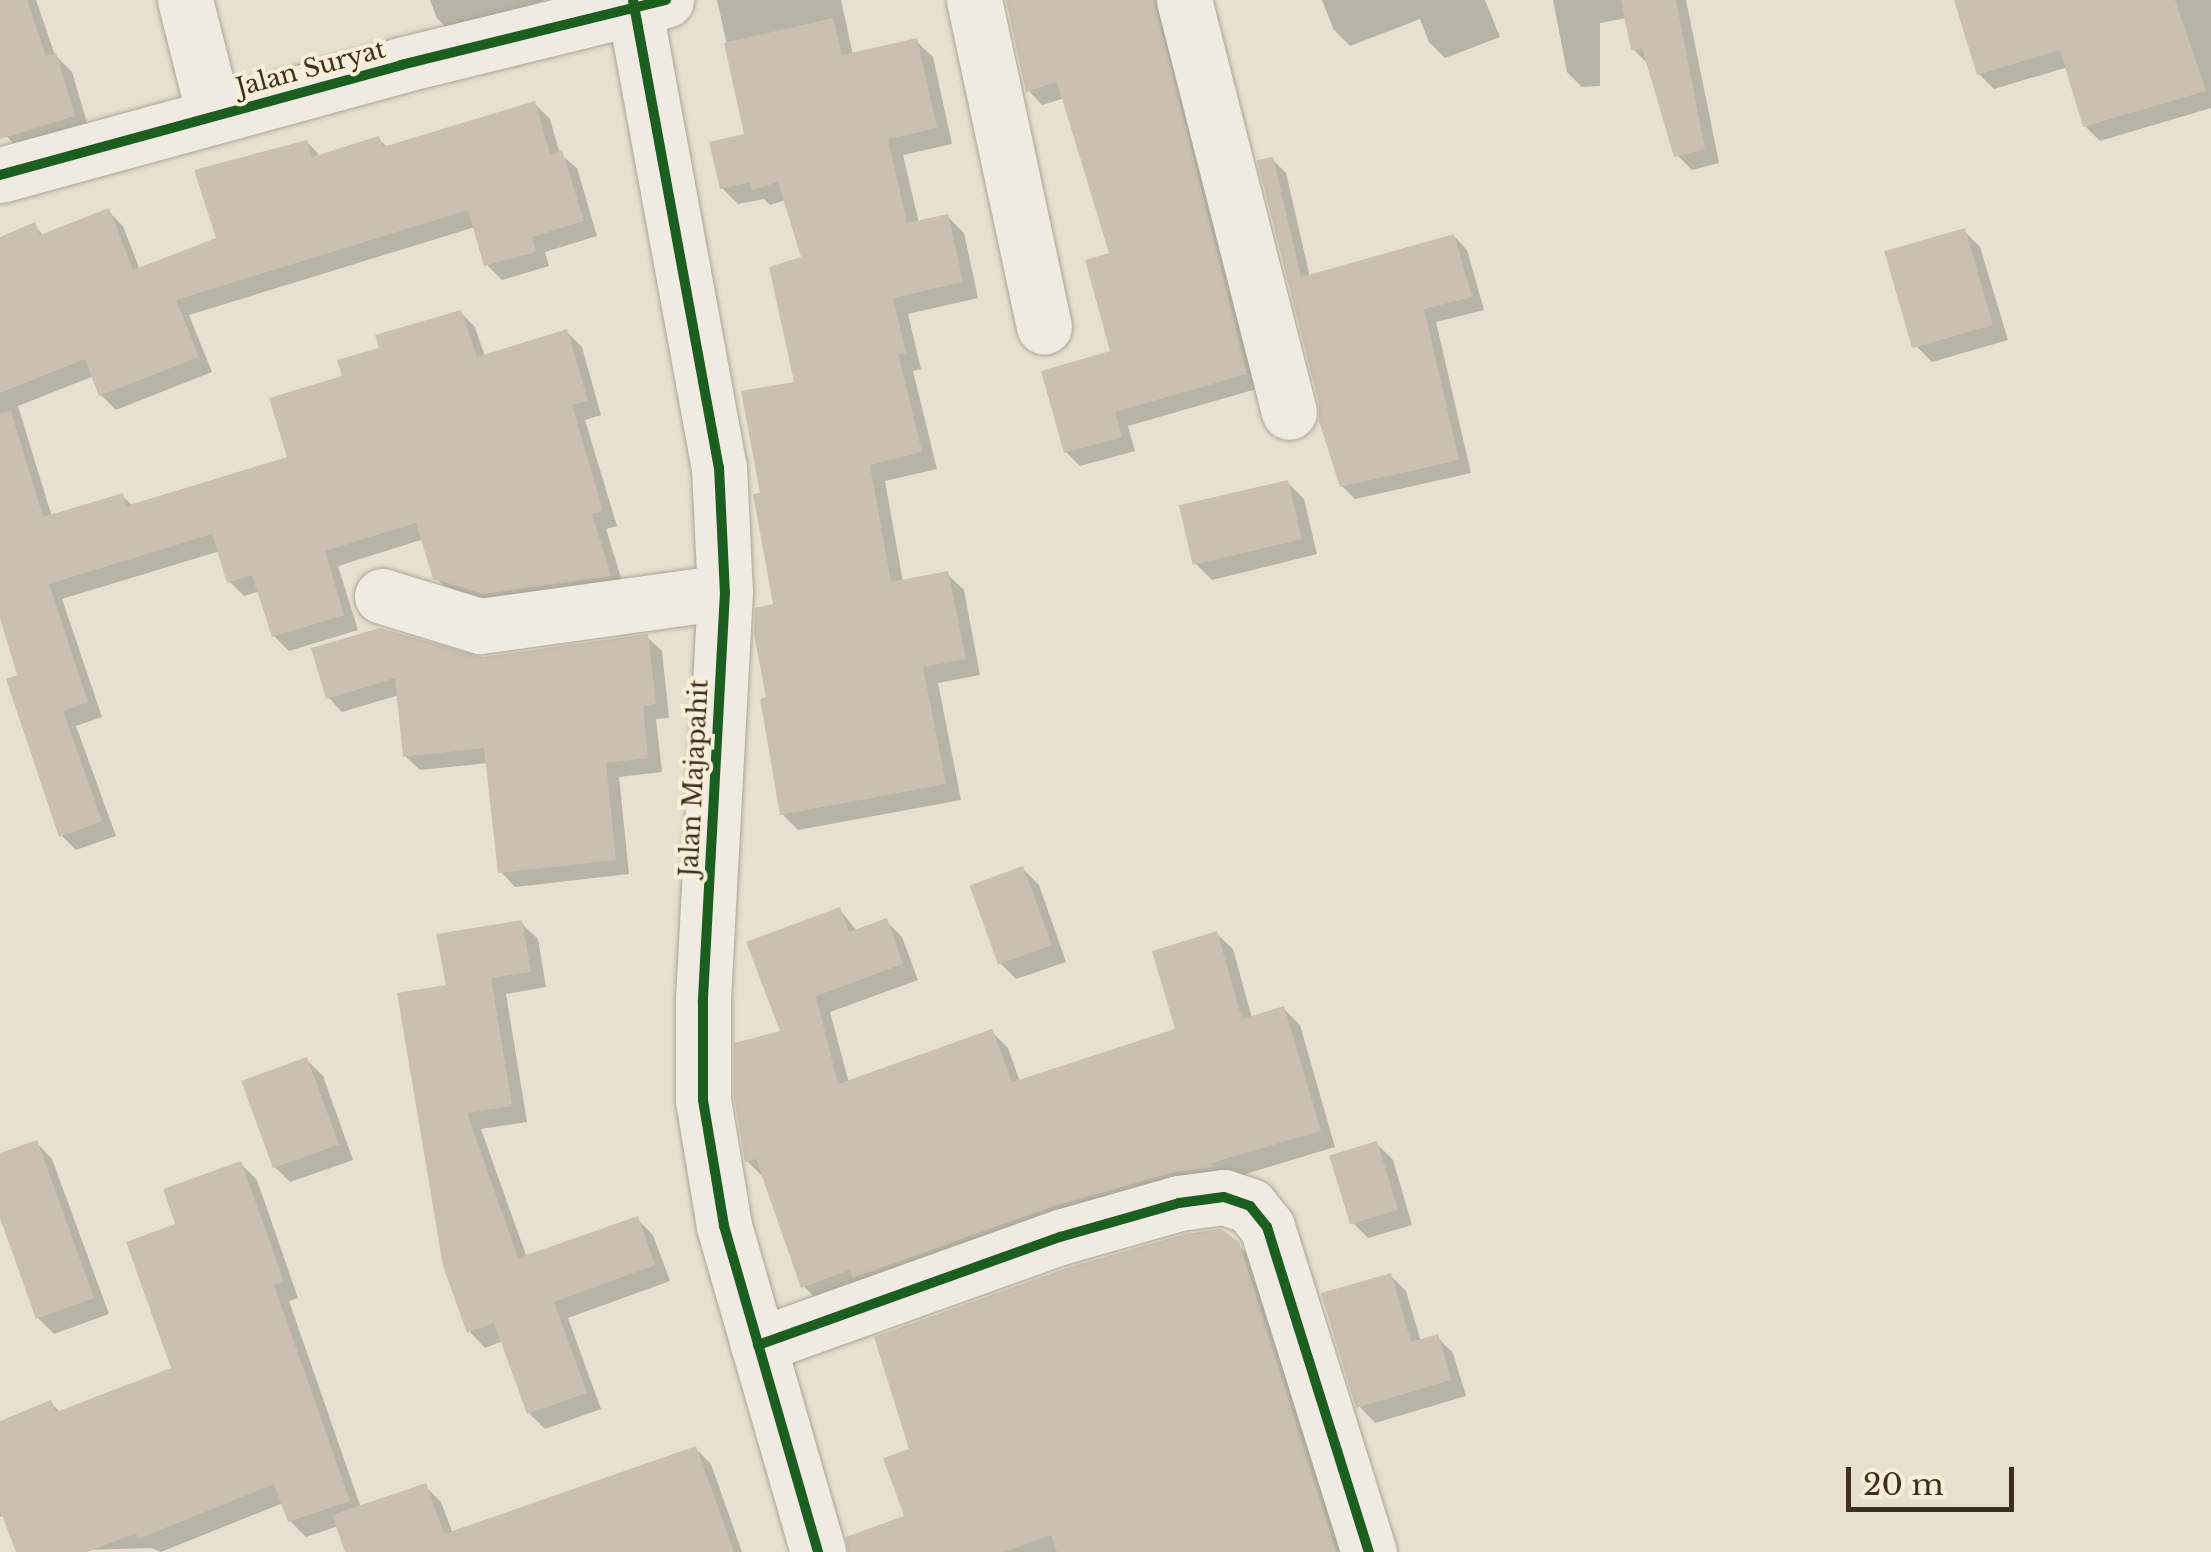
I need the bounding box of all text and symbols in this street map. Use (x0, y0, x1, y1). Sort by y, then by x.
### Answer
street label: Jalan Suryat (233, 35, 389, 103)
street label: Jalan Majapahit (675, 678, 715, 878)
scale bar (1851, 1447, 2018, 1509)
text: 20 m (1863, 1466, 1944, 1503)

